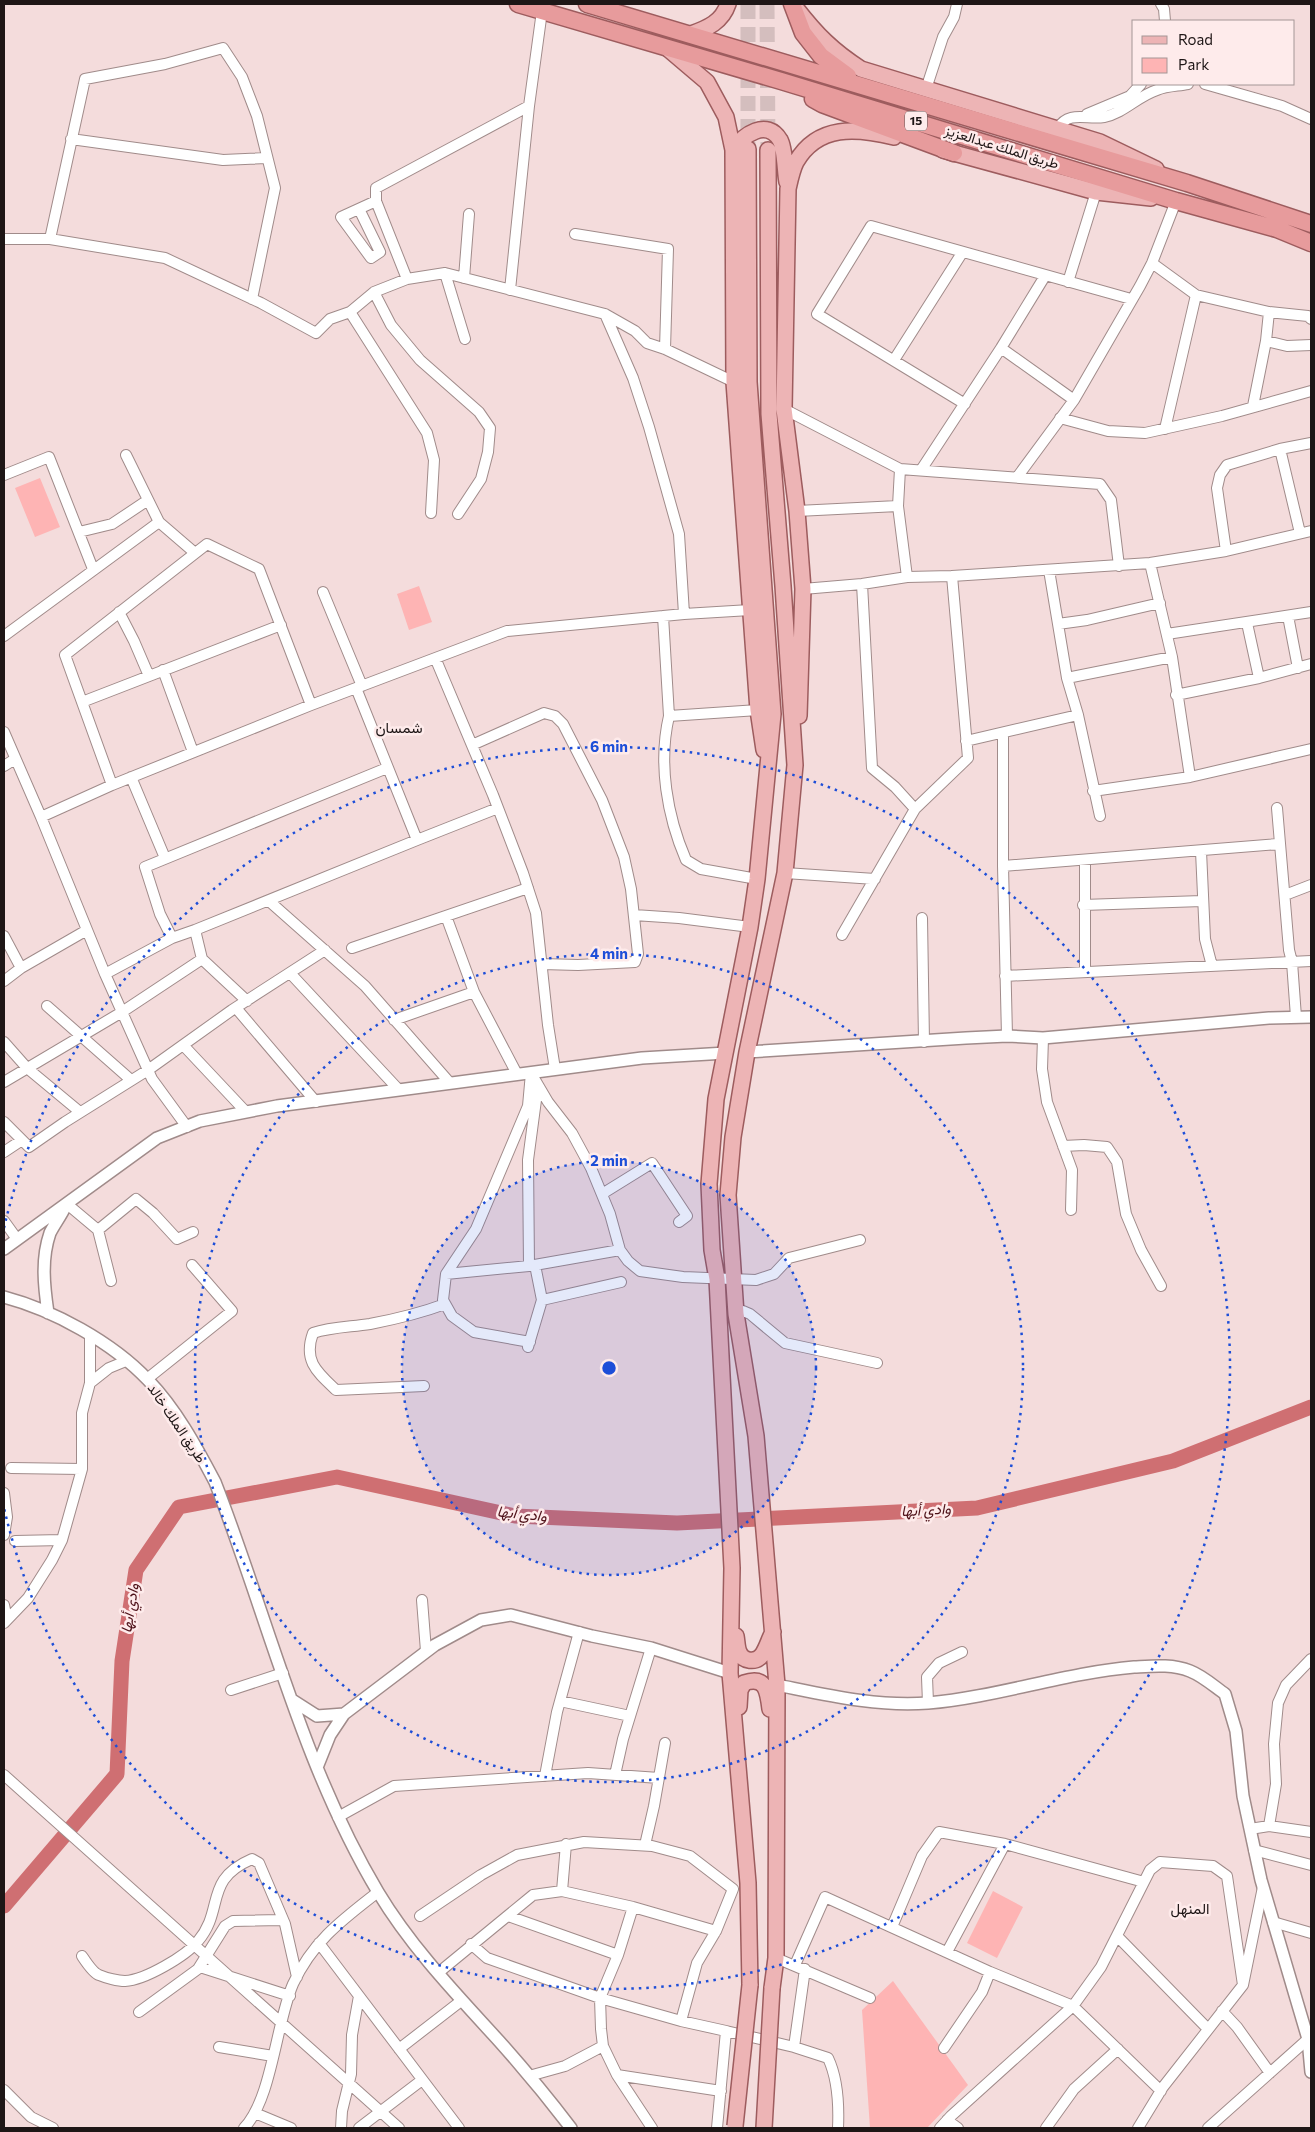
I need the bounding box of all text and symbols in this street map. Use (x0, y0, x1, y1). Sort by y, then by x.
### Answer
legend (1132, 20, 1295, 85)
text: Road (1178, 30, 1213, 48)
text: Park (1178, 55, 1209, 73)
road number: 15 (905, 112, 927, 130)
street label: طريق الملك عبدالعزيز (942, 121, 1061, 173)
district label: شمسان (375, 718, 423, 737)
text: 6 min (590, 737, 628, 755)
text: 4 min (590, 944, 628, 962)
text: 2 min (590, 1151, 628, 1169)
centre of rings (600, 1359, 618, 1377)
street label: طريق الملك خالد (144, 1380, 210, 1466)
water label: وادي أبها (900, 1499, 952, 1523)
water label: وادي أبها (496, 1501, 548, 1529)
water label: وادي أبها (116, 1581, 146, 1635)
district label: المنهل (1171, 1899, 1209, 1918)

